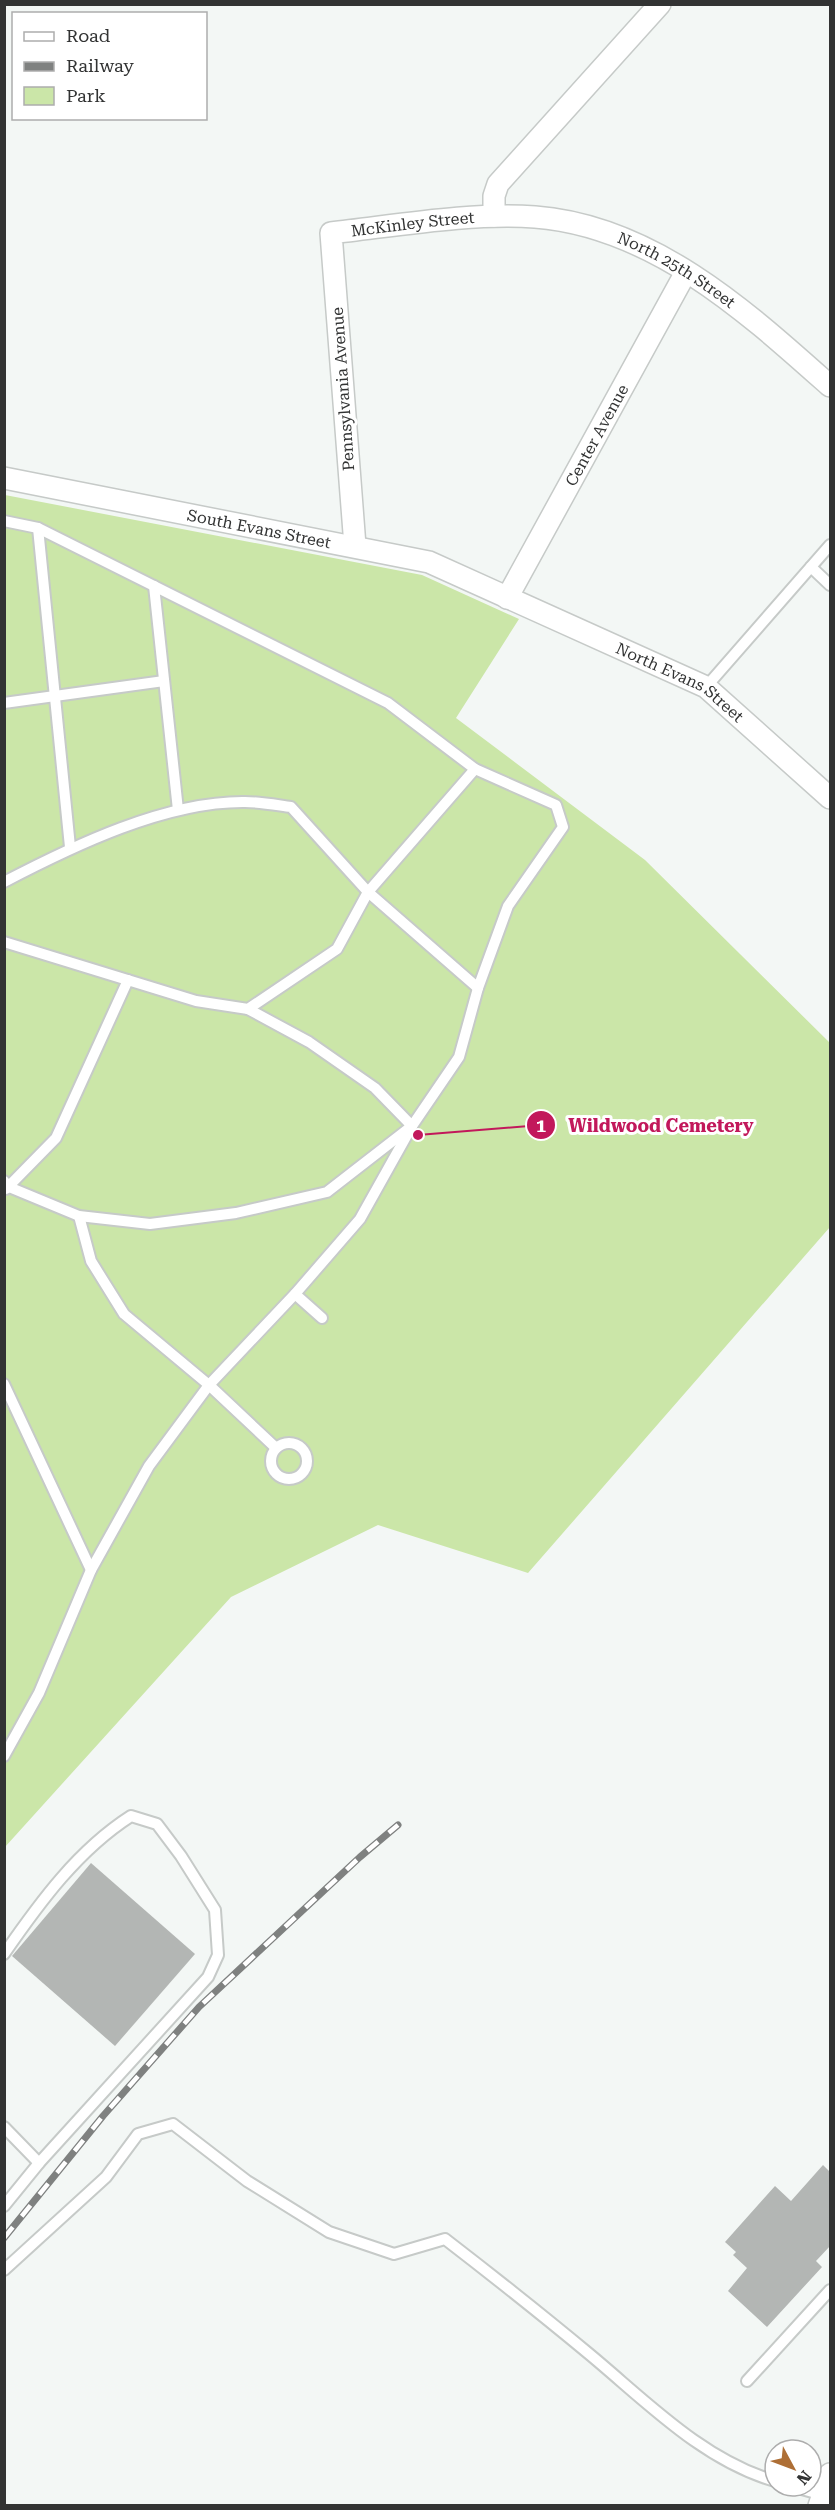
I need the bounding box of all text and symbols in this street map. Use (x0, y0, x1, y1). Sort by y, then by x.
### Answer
legend (12, 12, 207, 120)
text: Road (66, 25, 111, 46)
text: Railway (66, 55, 134, 76)
text: Park (66, 85, 106, 106)
street label: McKinley Street (350, 208, 475, 240)
street label: North 25th Street (615, 228, 739, 312)
street label: Pennsylvania Avenue (328, 306, 358, 472)
street label: Center Avenue (561, 381, 632, 489)
street label: South Evans Street (186, 505, 333, 552)
street label: North Evans Street (613, 638, 748, 726)
callout: Wildwood Cemetery (526, 1107, 766, 1143)
text: 1 (536, 1115, 546, 1136)
text: Wildwood Cemetery (568, 1115, 754, 1136)
north arrow (763, 2438, 823, 2498)
text: N (793, 2467, 815, 2488)

